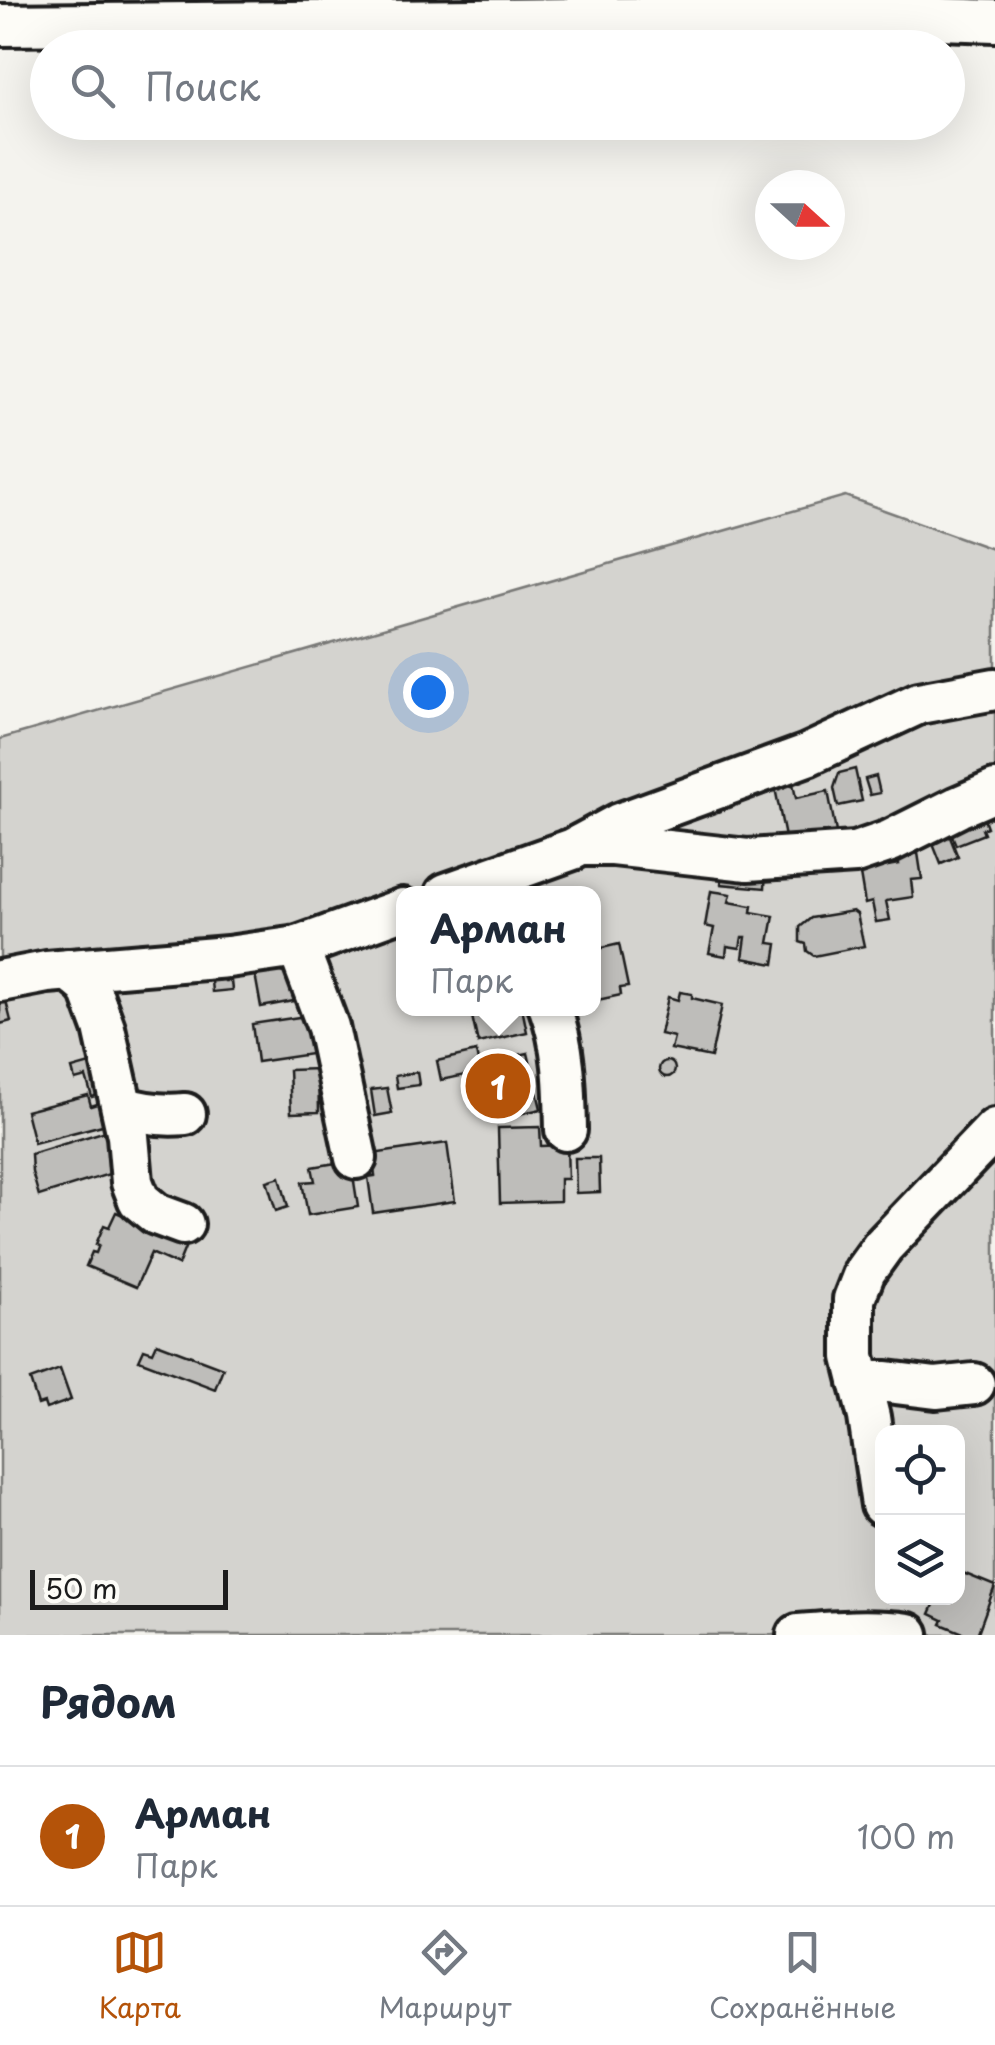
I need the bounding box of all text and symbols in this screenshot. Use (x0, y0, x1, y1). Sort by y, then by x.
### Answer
search box (30, 30, 965, 140)
text: Поиск (145, 57, 260, 114)
icon: search (65, 58, 120, 113)
north arrow (755, 170, 845, 260)
your location (403, 667, 454, 718)
popup (396, 886, 601, 1016)
text: Арман (430, 899, 567, 956)
text: Парк (430, 956, 513, 1004)
pin: 1 (466, 1048, 530, 1124)
map controls (875, 1425, 965, 1605)
button: locate (875, 1425, 965, 1515)
button: layers (875, 1515, 965, 1605)
scale bar (30, 1565, 228, 1610)
text: 50 m (45, 1566, 118, 1609)
text: Рядом (40, 1669, 177, 1732)
text: Арман (135, 1784, 271, 1841)
text: 1 (65, 1812, 80, 1860)
text: 100 m (857, 1812, 955, 1860)
text: Парк (135, 1841, 218, 1889)
tab: Карта (99, 1925, 181, 2028)
tab: Маршрут (379, 1925, 511, 2028)
tab: Сохранённые (709, 1925, 896, 2028)

